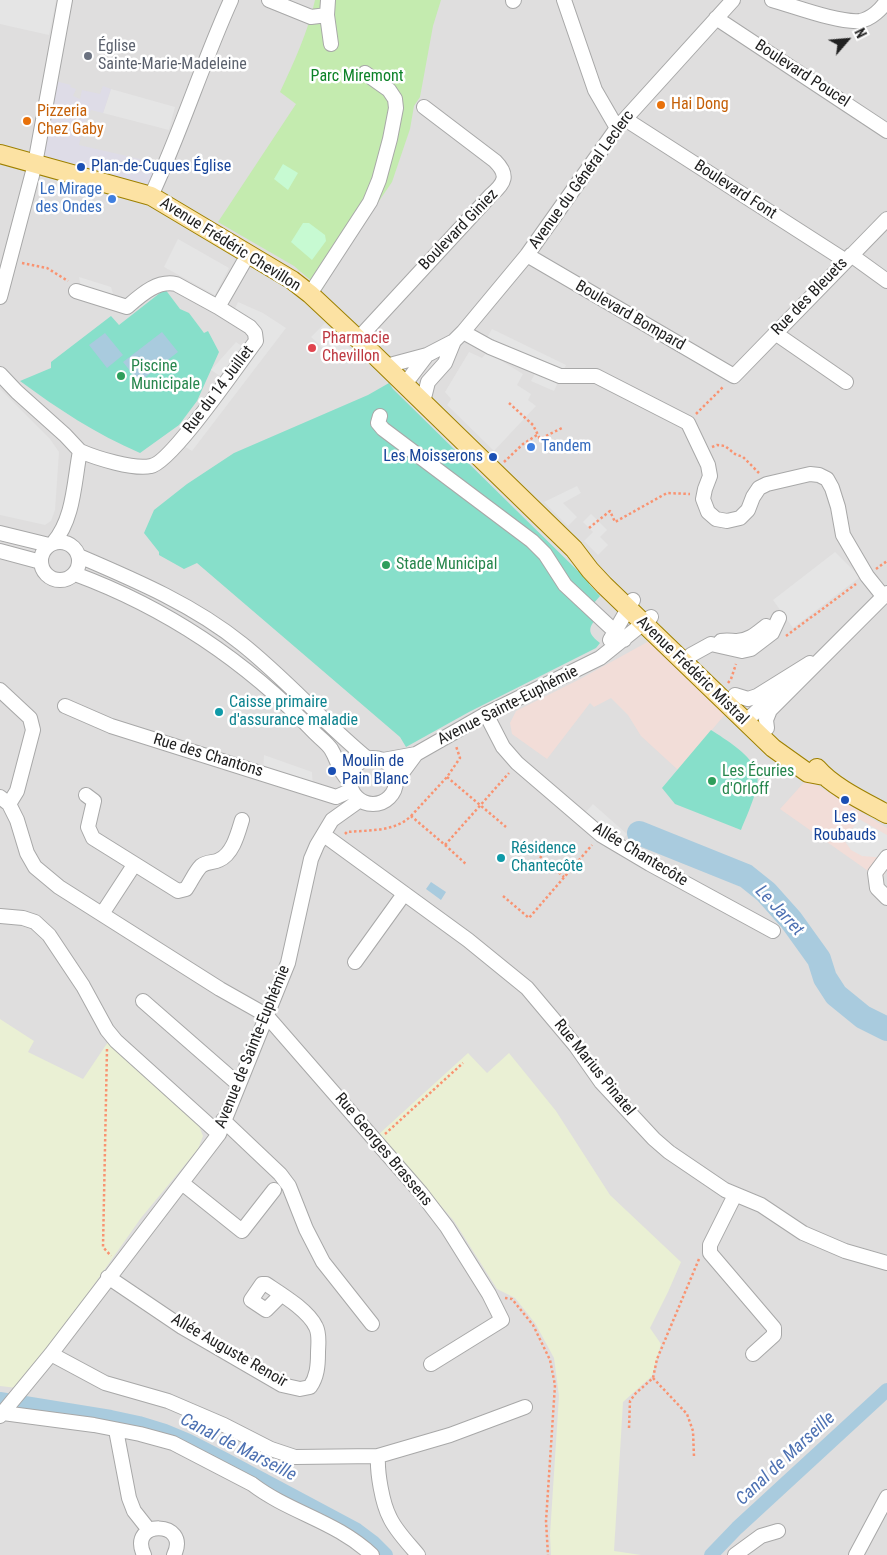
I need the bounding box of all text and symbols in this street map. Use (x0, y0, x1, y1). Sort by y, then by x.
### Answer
north arrow (822, 15, 872, 65)
text: N (851, 26, 869, 41)
street label: Boulevard Poucel (751, 36, 853, 112)
place label: Église Sainte-Marie-Madeleine (98, 37, 247, 75)
marker: Église Sainte-Marie-Madeleine (82, 50, 94, 62)
park label: Parc Miremont (311, 67, 403, 87)
place label: Hai Dong (671, 95, 729, 115)
marker: Hai Dong (655, 99, 667, 111)
place label: Pizzeria Chez Gaby (37, 102, 104, 140)
street label: Avenue du Général Leclerc (525, 107, 639, 253)
marker: Pizzeria Chez Gaby (21, 115, 33, 127)
street label: Boulevard Font (690, 156, 780, 224)
place label: Plan-de-Cuques Église (91, 157, 231, 177)
marker: Plan-de-Cuques Église (75, 161, 87, 173)
place label: Le Mirage des Ondes (35, 180, 102, 218)
street label: Boulevard Giniez (415, 185, 503, 275)
marker: Le Mirage des Ondes (106, 193, 118, 205)
street label: Avenue Frédéric Chevillon (156, 194, 304, 296)
street label: Rue des Bleuets (768, 254, 852, 340)
street label: Boulevard Bompard (572, 277, 688, 355)
place label: Pharmacie Chevillon (322, 329, 389, 367)
street label: Rue du 14 Juillet (180, 342, 258, 438)
marker: Pharmacie Chevillon (306, 342, 318, 354)
place label: Piscine Municipale (131, 357, 200, 395)
marker: Piscine Municipale (115, 370, 127, 382)
place label: Tandem (541, 437, 591, 457)
marker: Tandem (525, 441, 537, 453)
place label: Les Moisserons (383, 447, 483, 467)
marker: Les Moisserons (487, 451, 499, 463)
place label: Stade Municipal (396, 555, 497, 575)
marker: Stade Municipal (380, 559, 392, 571)
street label: Avenue Frédéric Mistral (632, 613, 752, 729)
street label: Avenue Sainte-Euphémie (434, 662, 582, 750)
place label: Caisse primaire d'assurance maladie (229, 693, 358, 731)
marker: Caisse primaire d'assurance maladie (213, 706, 225, 718)
street label: Rue des Chantons (151, 730, 265, 782)
place label: Moulin de Pain Blanc (342, 752, 409, 790)
place label: Les Écuries d'Orloff (722, 762, 794, 800)
marker: Moulin de Pain Blanc (326, 765, 338, 777)
marker: Les Écuries d'Orloff (706, 775, 718, 787)
marker: Les Roubauds (839, 794, 851, 806)
place label: Les Roubauds (814, 808, 876, 846)
street label: Allée Chantecôte (589, 819, 691, 891)
place label: Résidence Chantecôte (511, 839, 583, 877)
marker: Résidence Chantecôte (495, 852, 507, 864)
water label: Le Jarret (750, 881, 808, 941)
street label: Avenue de Sainte-Euphémie (211, 963, 295, 1131)
street label: Rue Marius Pinatel (549, 1016, 639, 1120)
street label: Rue Georges Brassens (330, 1090, 436, 1210)
street label: Allée Auguste Renoir (167, 1310, 291, 1392)
water label: Canal de Marseille (732, 1408, 840, 1510)
water label: Canal de Marseille (176, 1409, 300, 1487)

